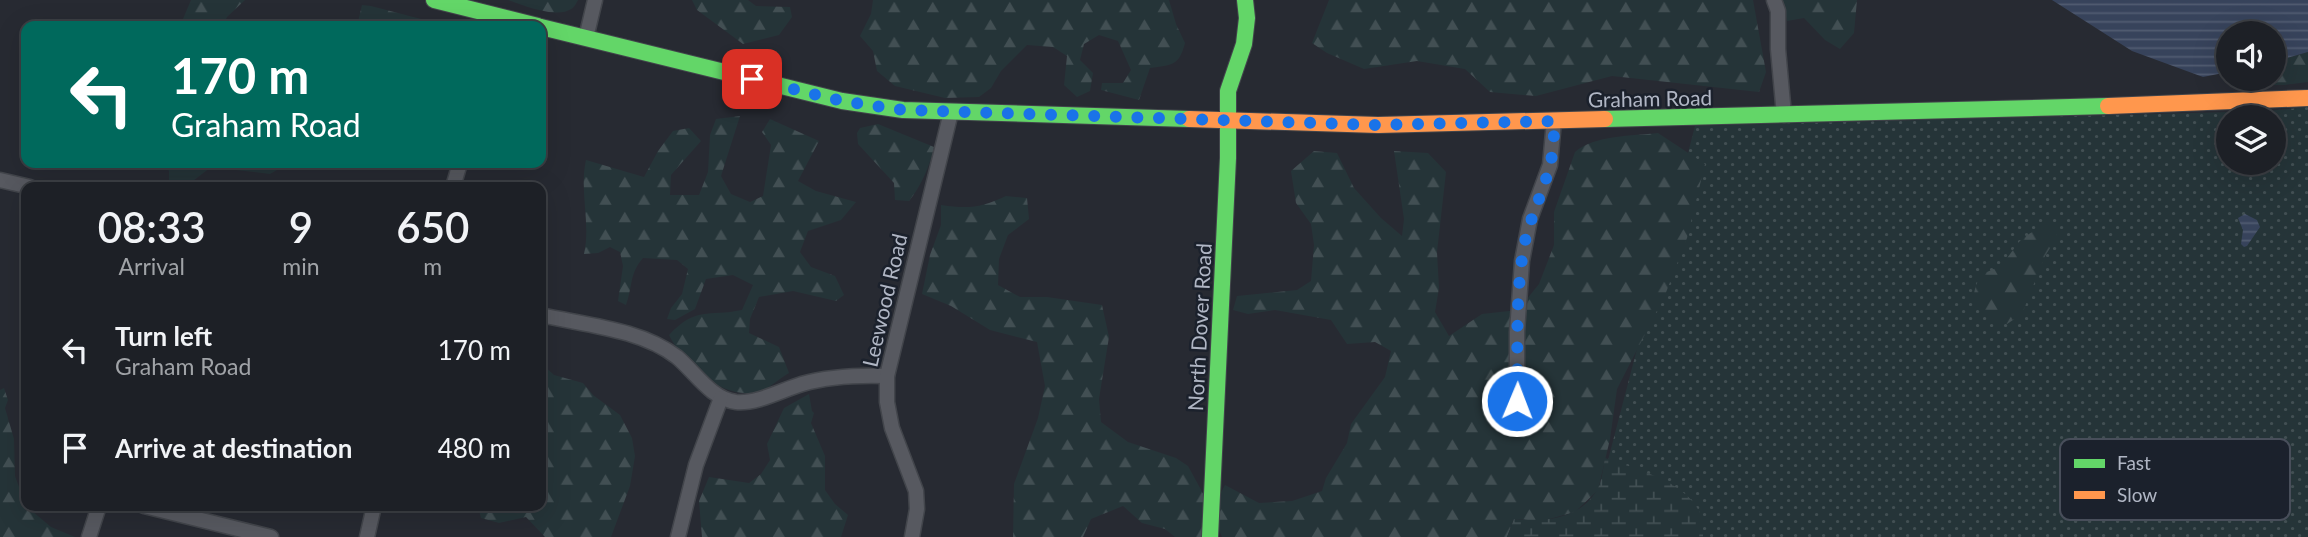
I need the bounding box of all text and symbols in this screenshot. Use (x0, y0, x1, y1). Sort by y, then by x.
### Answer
map controls (2216, 21, 2286, 175)
button: sound (2216, 21, 2286, 91)
text: 170 m (171, 46, 309, 104)
icon: left (56, 49, 147, 140)
pin (722, 49, 782, 109)
icon: arrive (733, 60, 771, 98)
street label: Graham Road (1588, 84, 1712, 112)
text: Graham Road (171, 105, 361, 144)
button: layers (2216, 105, 2286, 175)
text: 08:33 (98, 202, 206, 252)
text: 9 (289, 202, 313, 252)
text: 650 (396, 202, 469, 252)
street label: Leewood Road (857, 231, 911, 369)
street label: North Dover Road (1182, 242, 1216, 412)
text: Arrival (119, 252, 185, 280)
text: min (282, 252, 320, 280)
text: m (423, 252, 442, 280)
text: Turn left (115, 320, 212, 352)
icon: left (56, 331, 94, 369)
text: 170 m (438, 334, 511, 366)
text: Graham Road (115, 352, 251, 380)
position arrow (1480, 364, 1554, 438)
icon: arrive (56, 429, 94, 467)
text: Arrive at destination (115, 432, 352, 464)
text: 480 m (438, 432, 511, 464)
legend (2060, 439, 2290, 520)
text: Fast (2117, 451, 2151, 474)
text: Slow (2117, 483, 2157, 506)

